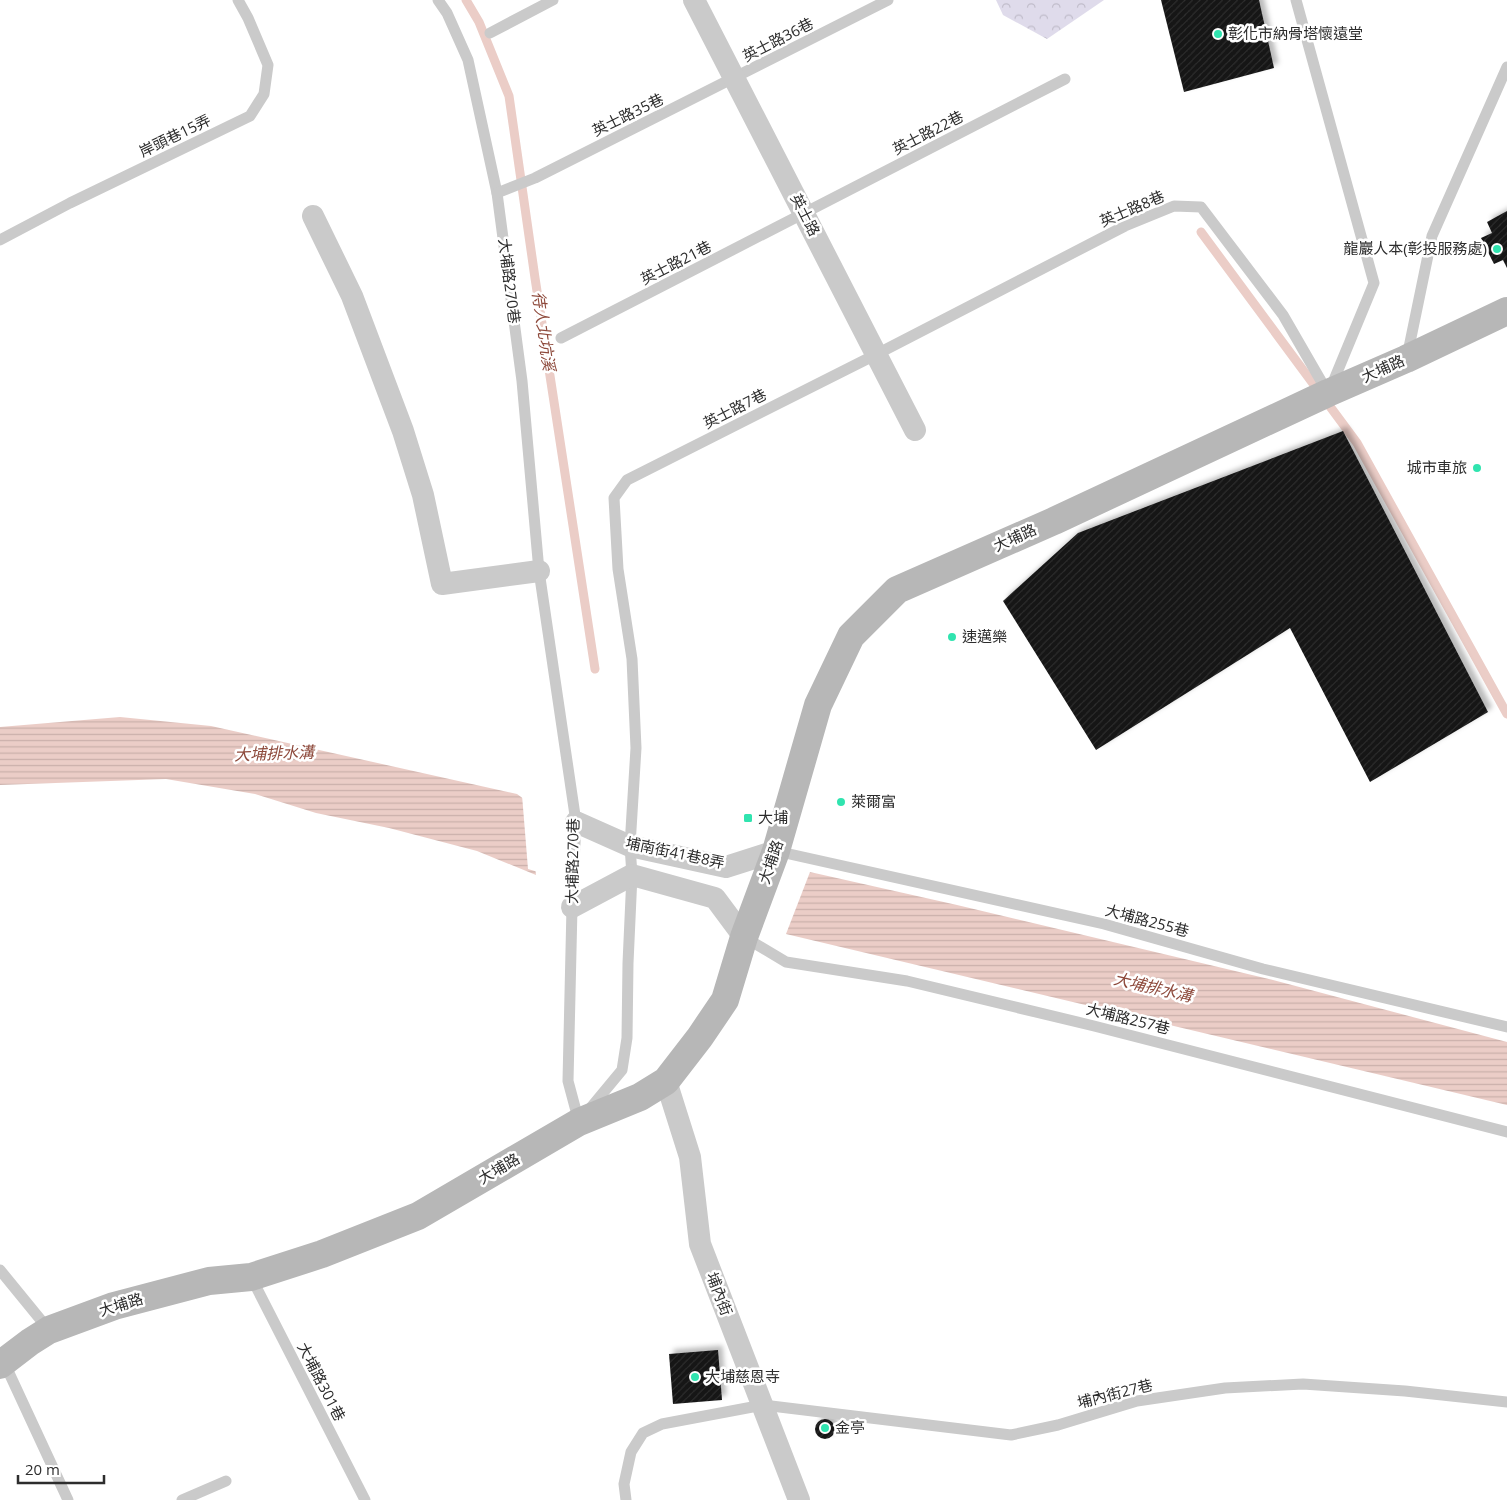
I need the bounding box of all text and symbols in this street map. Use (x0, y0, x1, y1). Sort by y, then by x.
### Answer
street label: 英士路36巷 (739, 13, 816, 66)
place label: 彰化市納骨塔懷遠堂 (1228, 23, 1363, 43)
marker: 彰化市納骨塔懷遠堂 (1212, 28, 1224, 40)
street label: 英士路35巷 (589, 88, 667, 140)
street label: 英士路22巷 (889, 106, 966, 159)
street label: 岸頭巷15弄 (136, 109, 214, 161)
street label: 英士路8巷 (1096, 185, 1167, 231)
street label: 英士路 (787, 190, 825, 239)
street label: 英士路21巷 (637, 236, 714, 289)
street label: 大埔路270巷 (495, 237, 525, 325)
place label: 龍巖人本(彰投服務處) (1343, 238, 1487, 258)
marker: 龍巖人本(彰投服務處) (1491, 243, 1503, 255)
water label: 待人北坑溪 (528, 290, 561, 374)
street label: 大埔路 (1358, 350, 1407, 386)
street label: 英士路7巷 (699, 384, 770, 433)
place label: 城市車旅 (1407, 457, 1467, 477)
marker: 城市車旅 (1471, 462, 1483, 474)
street label: 大埔路 (990, 519, 1039, 555)
place label: 速邁樂 (962, 626, 1007, 646)
marker: 速邁樂 (946, 631, 958, 643)
water label: 大埔排水溝 (234, 741, 316, 765)
place label: 萊爾富 (851, 791, 896, 811)
marker: 萊爾富 (835, 796, 847, 808)
place label: 大埔 (758, 807, 788, 827)
marker: 大埔 (742, 812, 754, 824)
street label: 大埔路270巷 (561, 818, 583, 904)
street label: 埔南街41巷8弄 (624, 832, 727, 872)
street label: 大埔路 (753, 837, 787, 886)
street label: 大埔路255巷 (1103, 899, 1191, 941)
water label: 大埔排水溝 (1112, 967, 1196, 1007)
street label: 大埔路257巷 (1084, 998, 1172, 1038)
street label: 大埔路 (474, 1148, 523, 1188)
street label: 埔內街 (703, 1269, 737, 1318)
street label: 大埔路 (96, 1288, 145, 1320)
street label: 大埔路301巷 (294, 1339, 350, 1424)
place label: 大埔慈恩寺 (705, 1366, 780, 1386)
marker: 大埔慈恩寺 (689, 1371, 701, 1383)
street label: 埔內街27巷 (1075, 1374, 1155, 1412)
place label: 金亭 (835, 1417, 865, 1437)
marker: 金亭 (819, 1422, 831, 1434)
scale bar (18, 1452, 104, 1484)
text: 20 m (25, 1459, 60, 1479)

